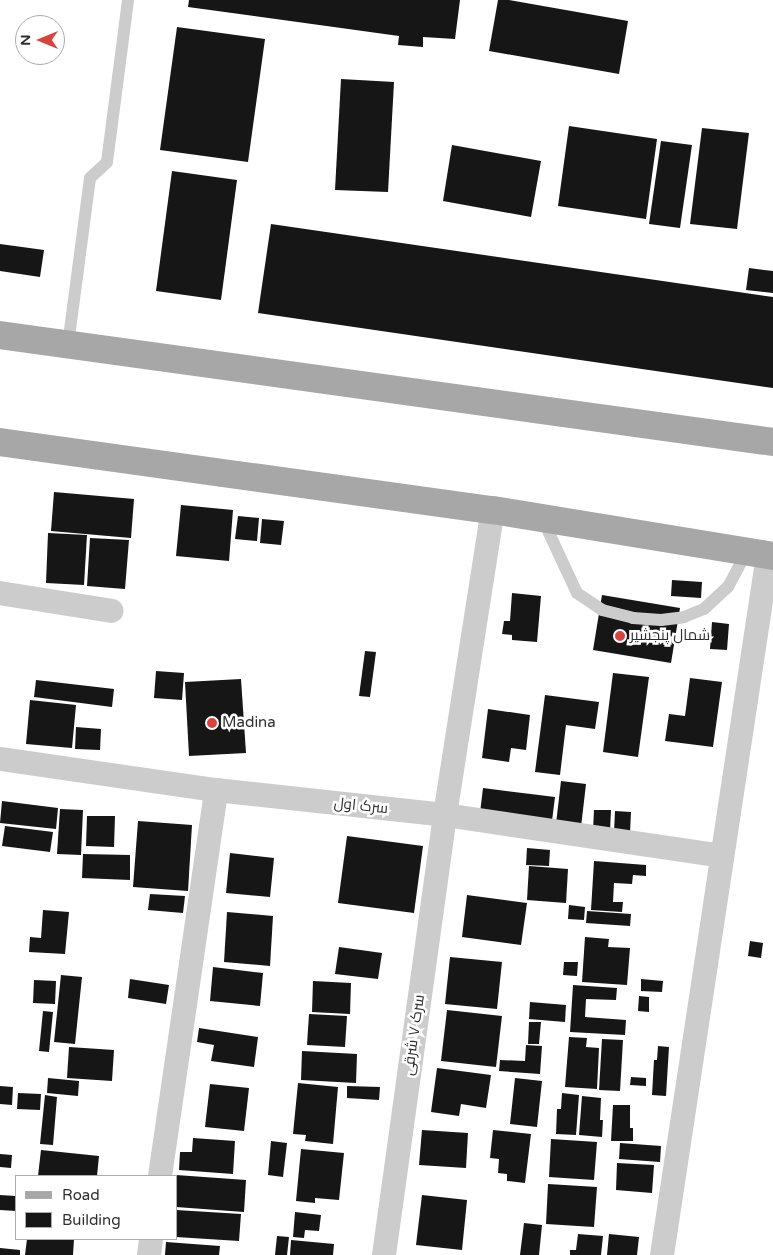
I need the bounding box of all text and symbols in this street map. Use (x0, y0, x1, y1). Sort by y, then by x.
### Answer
north arrow (15, 15, 65, 65)
text: N (17, 34, 34, 46)
place label: شمال پنجشیر (630, 627, 710, 645)
marker: شمال پنجشیر (614, 630, 626, 642)
place label: Madina (222, 714, 276, 732)
marker: Madina (206, 717, 218, 729)
street label: سرک‌ اول (333, 794, 389, 818)
street label: سرک ۷ شرقی (399, 993, 429, 1077)
legend (15, 1175, 178, 1240)
text: Road (62, 1186, 100, 1204)
text: Building (62, 1211, 121, 1229)

